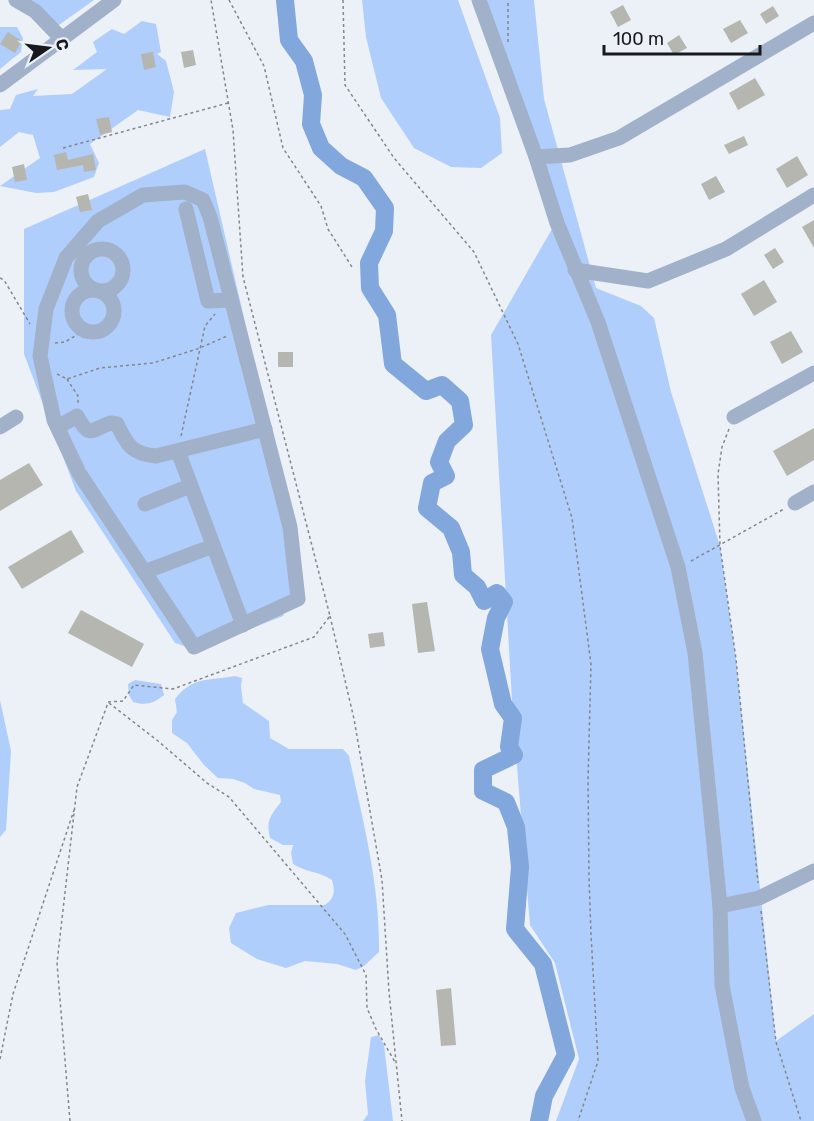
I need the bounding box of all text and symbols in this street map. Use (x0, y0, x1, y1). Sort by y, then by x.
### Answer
north arrow (18, 18, 78, 78)
scale bar (604, 18, 760, 56)
text: 100 m (613, 28, 664, 50)
text: С (51, 37, 73, 52)

